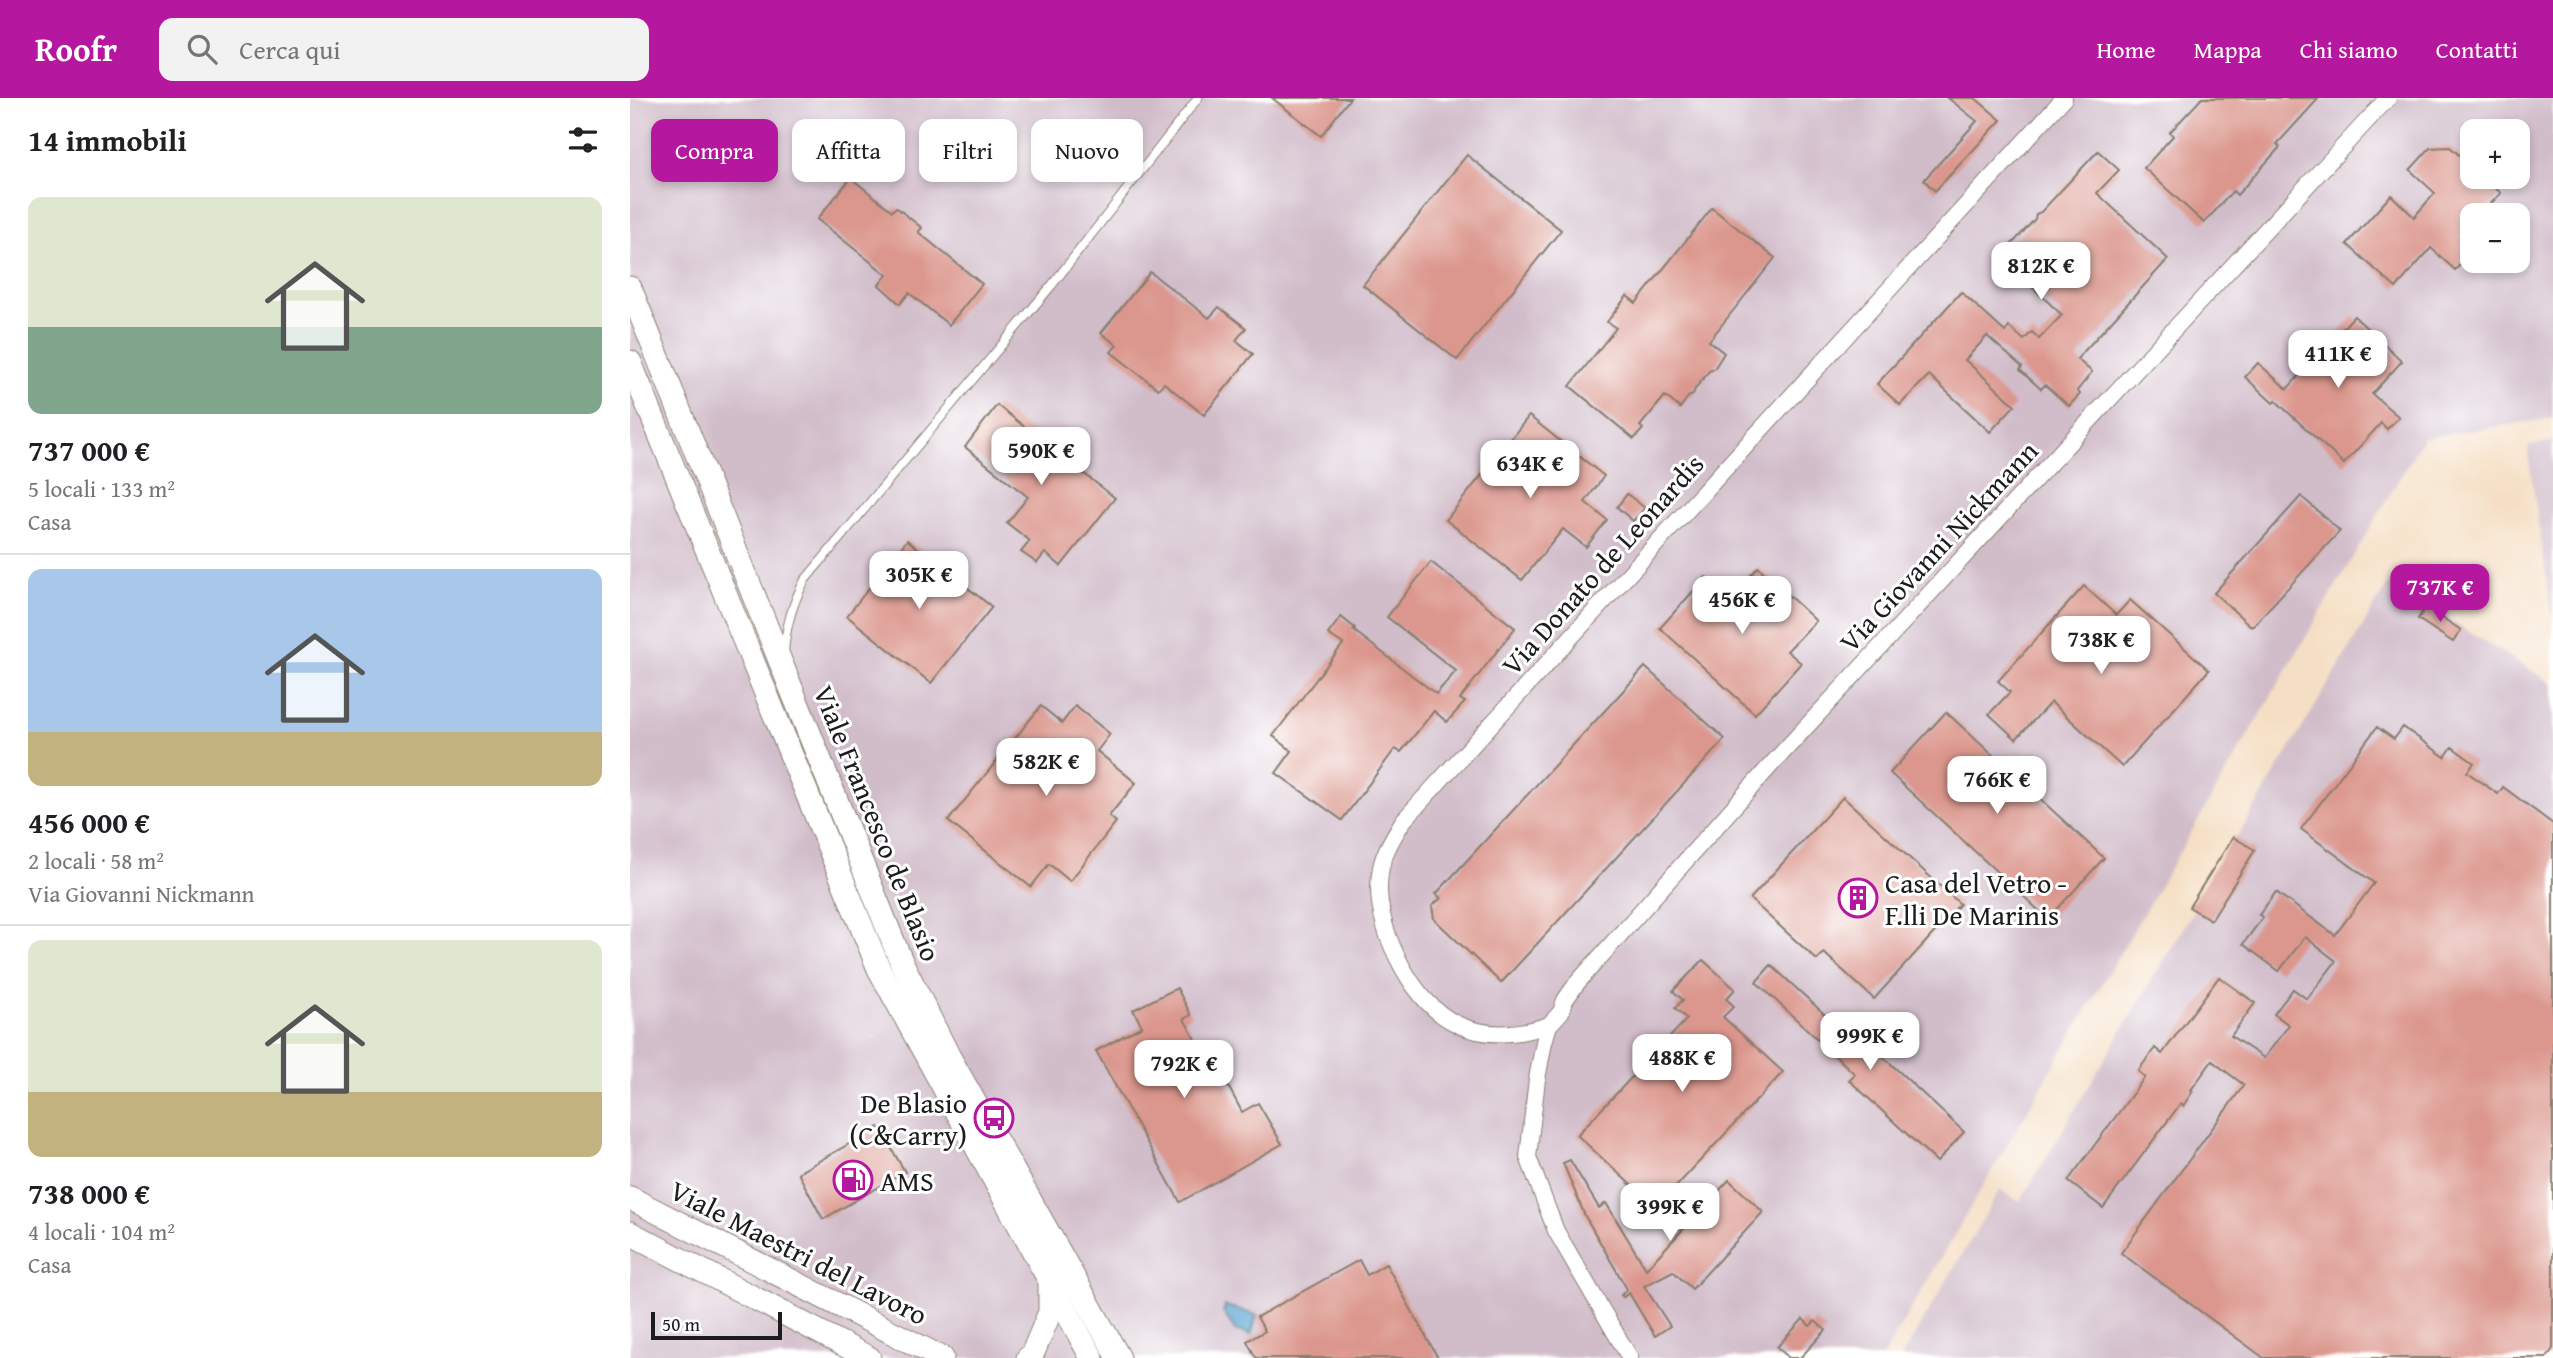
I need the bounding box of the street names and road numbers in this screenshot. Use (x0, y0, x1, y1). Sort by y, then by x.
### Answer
street label: Via Giovanni Nickmann (1829, 431, 2047, 661)
street label: Via Donato de Leonardis (1491, 444, 1713, 684)
street label: Viale Francesco de Blasio (804, 679, 952, 967)
street label: Viale Maestri del Lavoro (663, 1169, 935, 1335)

